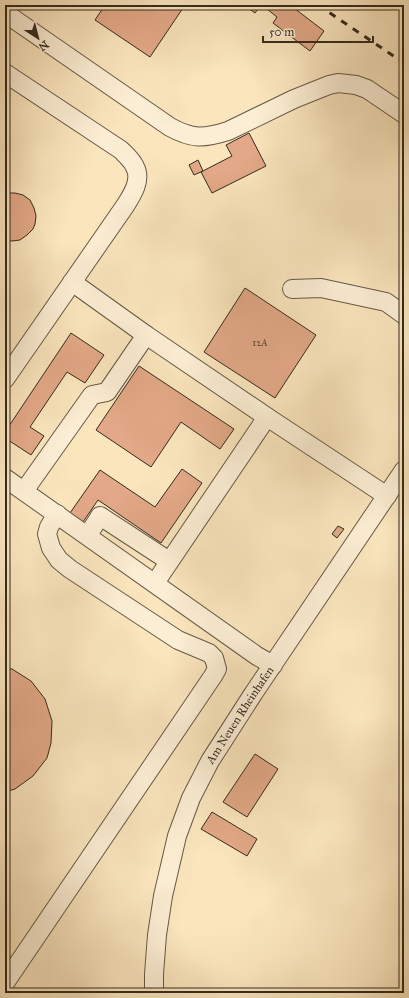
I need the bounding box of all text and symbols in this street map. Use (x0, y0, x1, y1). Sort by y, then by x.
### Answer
north arrow (18, 18, 58, 58)
scale bar (263, 18, 373, 44)
text: 50 m (269, 25, 294, 39)
text: N (35, 38, 51, 54)
house number: 12A (252, 337, 268, 349)
street label: Am Neuen Rheinhafen (203, 663, 277, 767)

